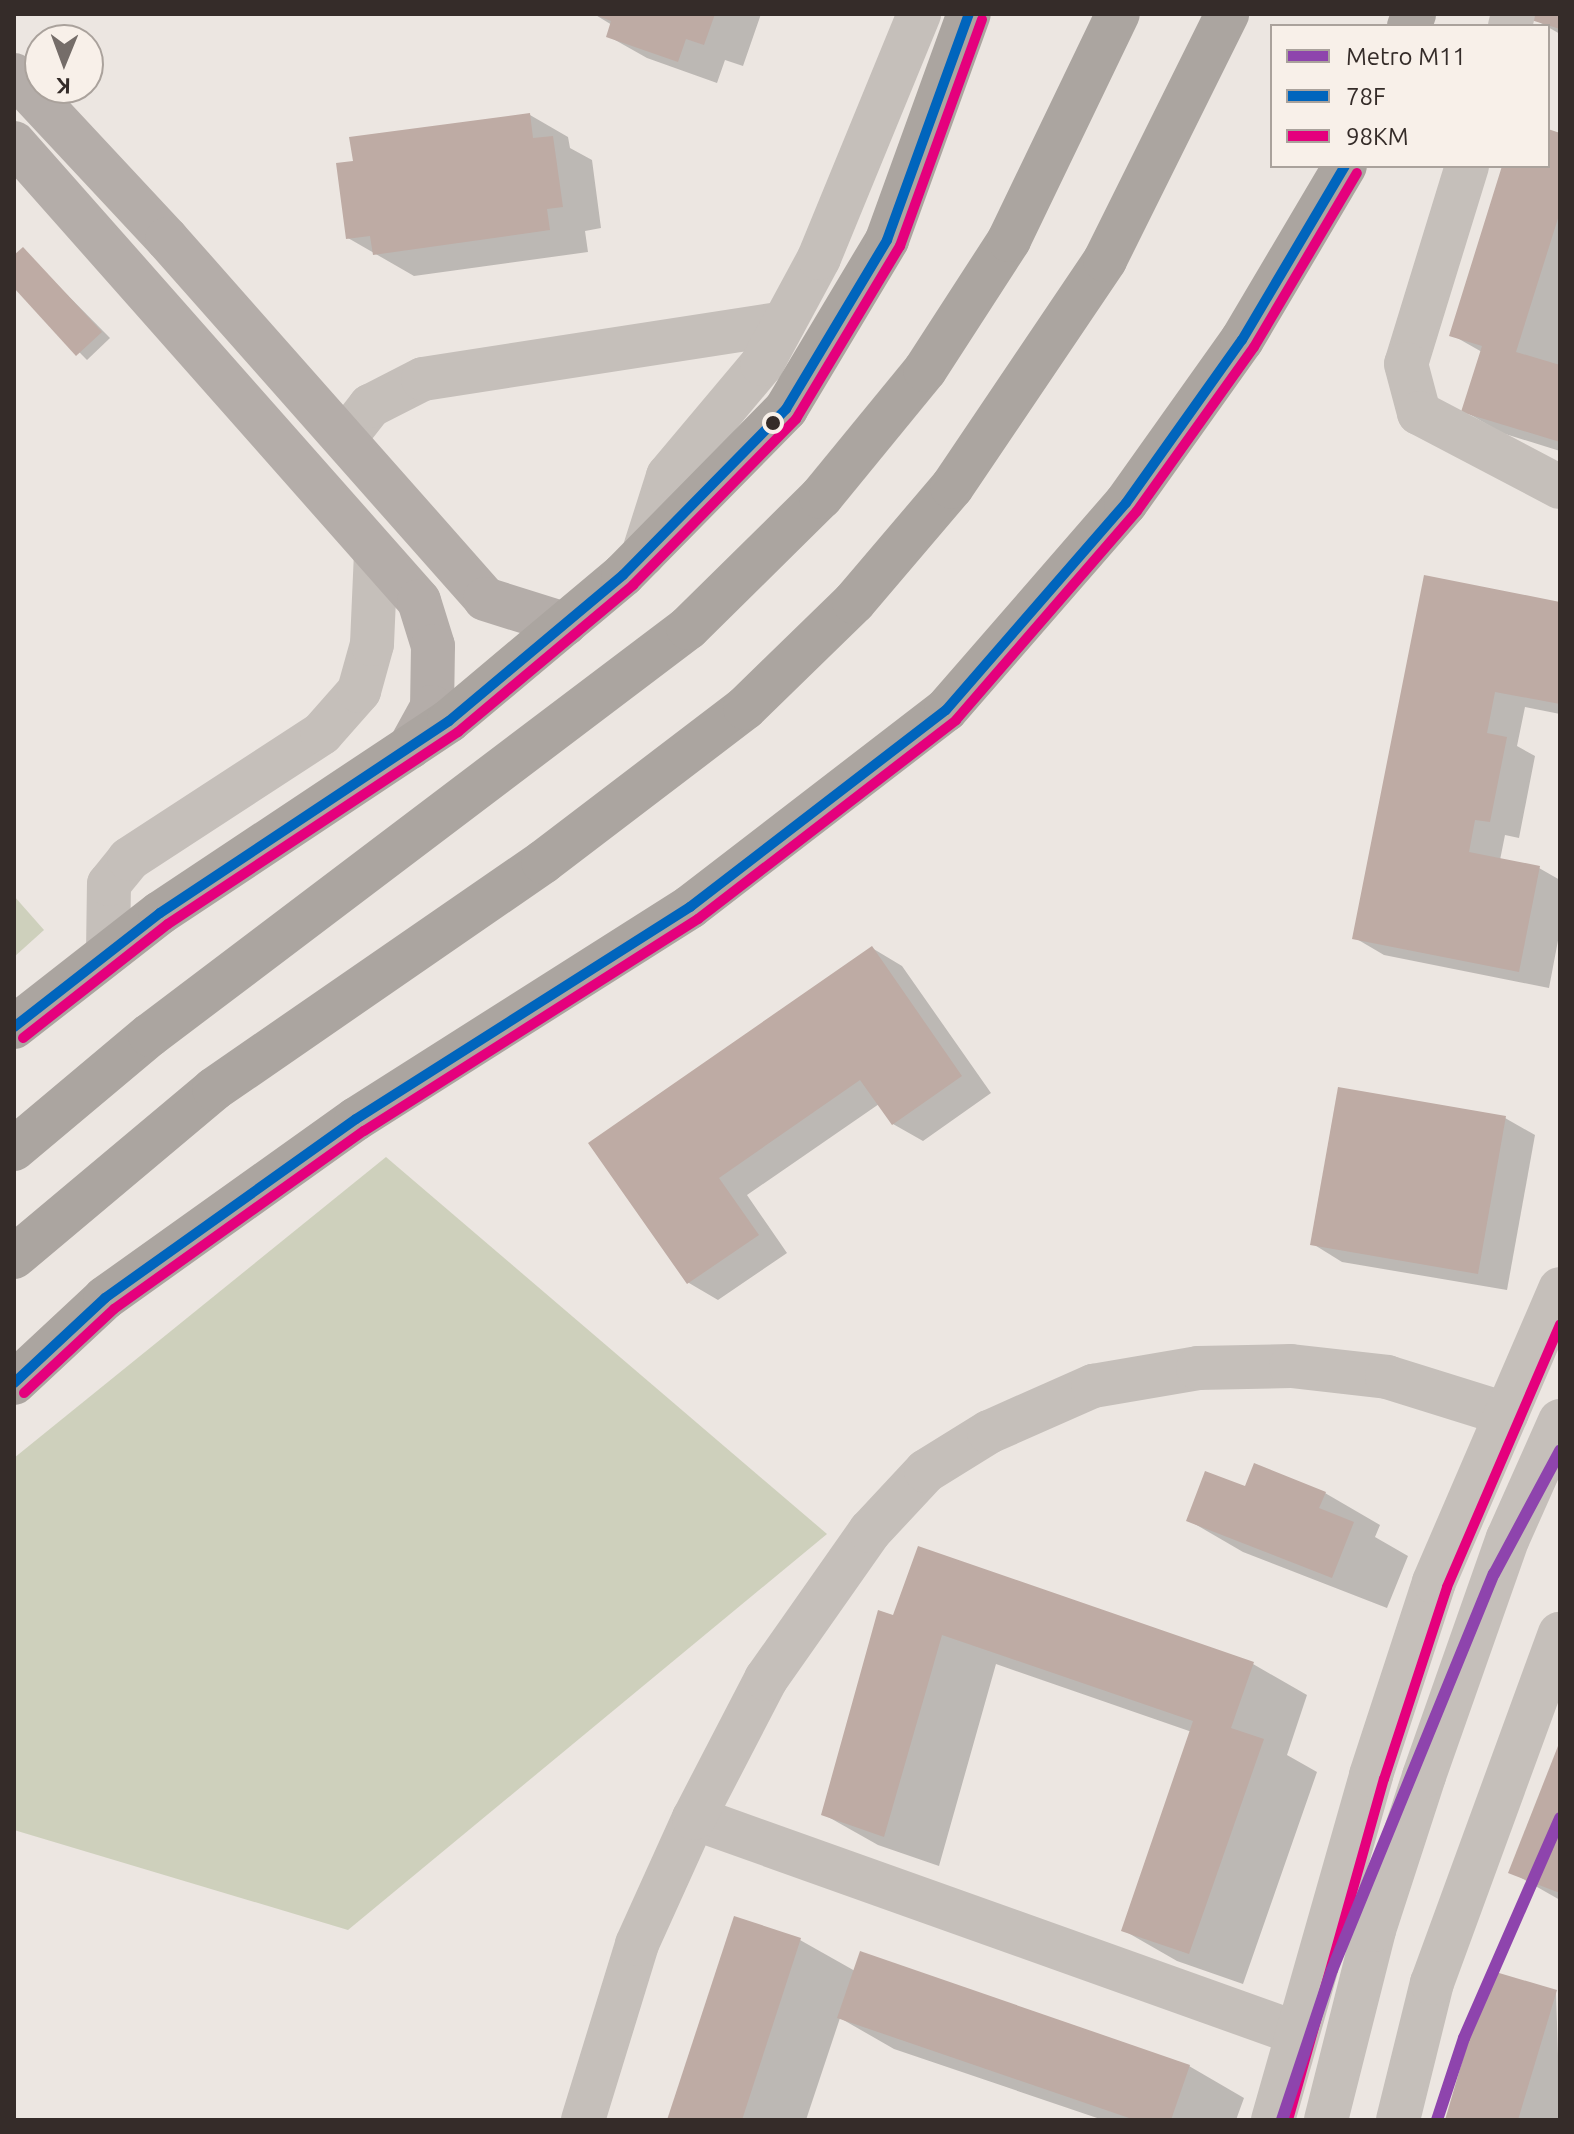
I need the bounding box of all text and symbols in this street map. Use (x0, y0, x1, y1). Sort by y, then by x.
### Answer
north arrow (24, 24, 104, 104)
legend (1270, 24, 1550, 168)
text: Metro M11 (1346, 43, 1466, 70)
text: K (56, 74, 71, 99)
text: 78F (1346, 83, 1386, 110)
text: 98KM (1346, 123, 1409, 150)
unlabelled marker (765, 415, 781, 431)

